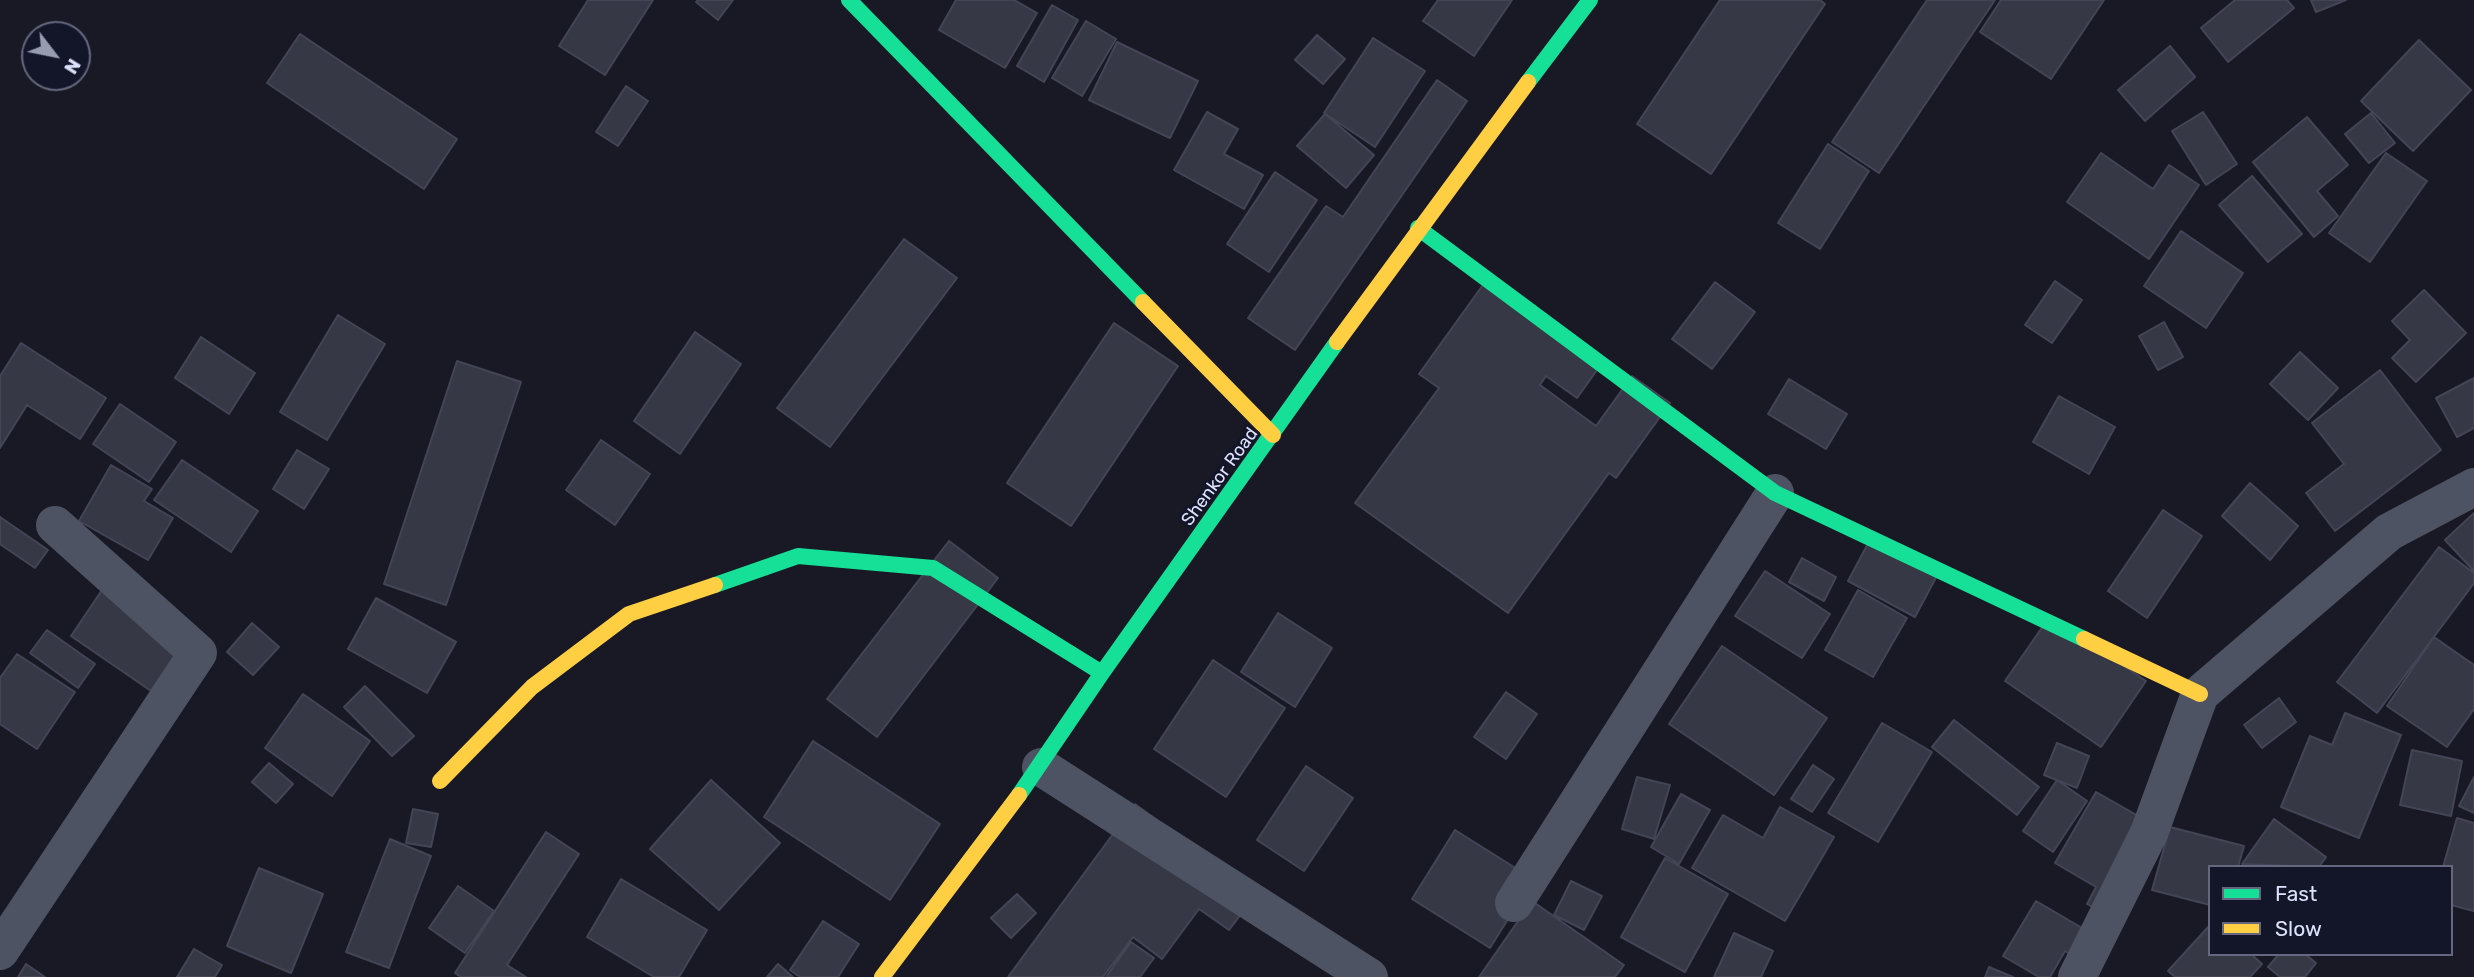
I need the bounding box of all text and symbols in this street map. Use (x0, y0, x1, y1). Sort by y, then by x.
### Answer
north arrow (21, 21, 91, 91)
text: N (59, 54, 86, 78)
street label: Shenkor Road (1177, 424, 1263, 530)
legend (2208, 865, 2453, 956)
text: Fast (2275, 881, 2317, 906)
text: Slow (2275, 916, 2322, 941)

